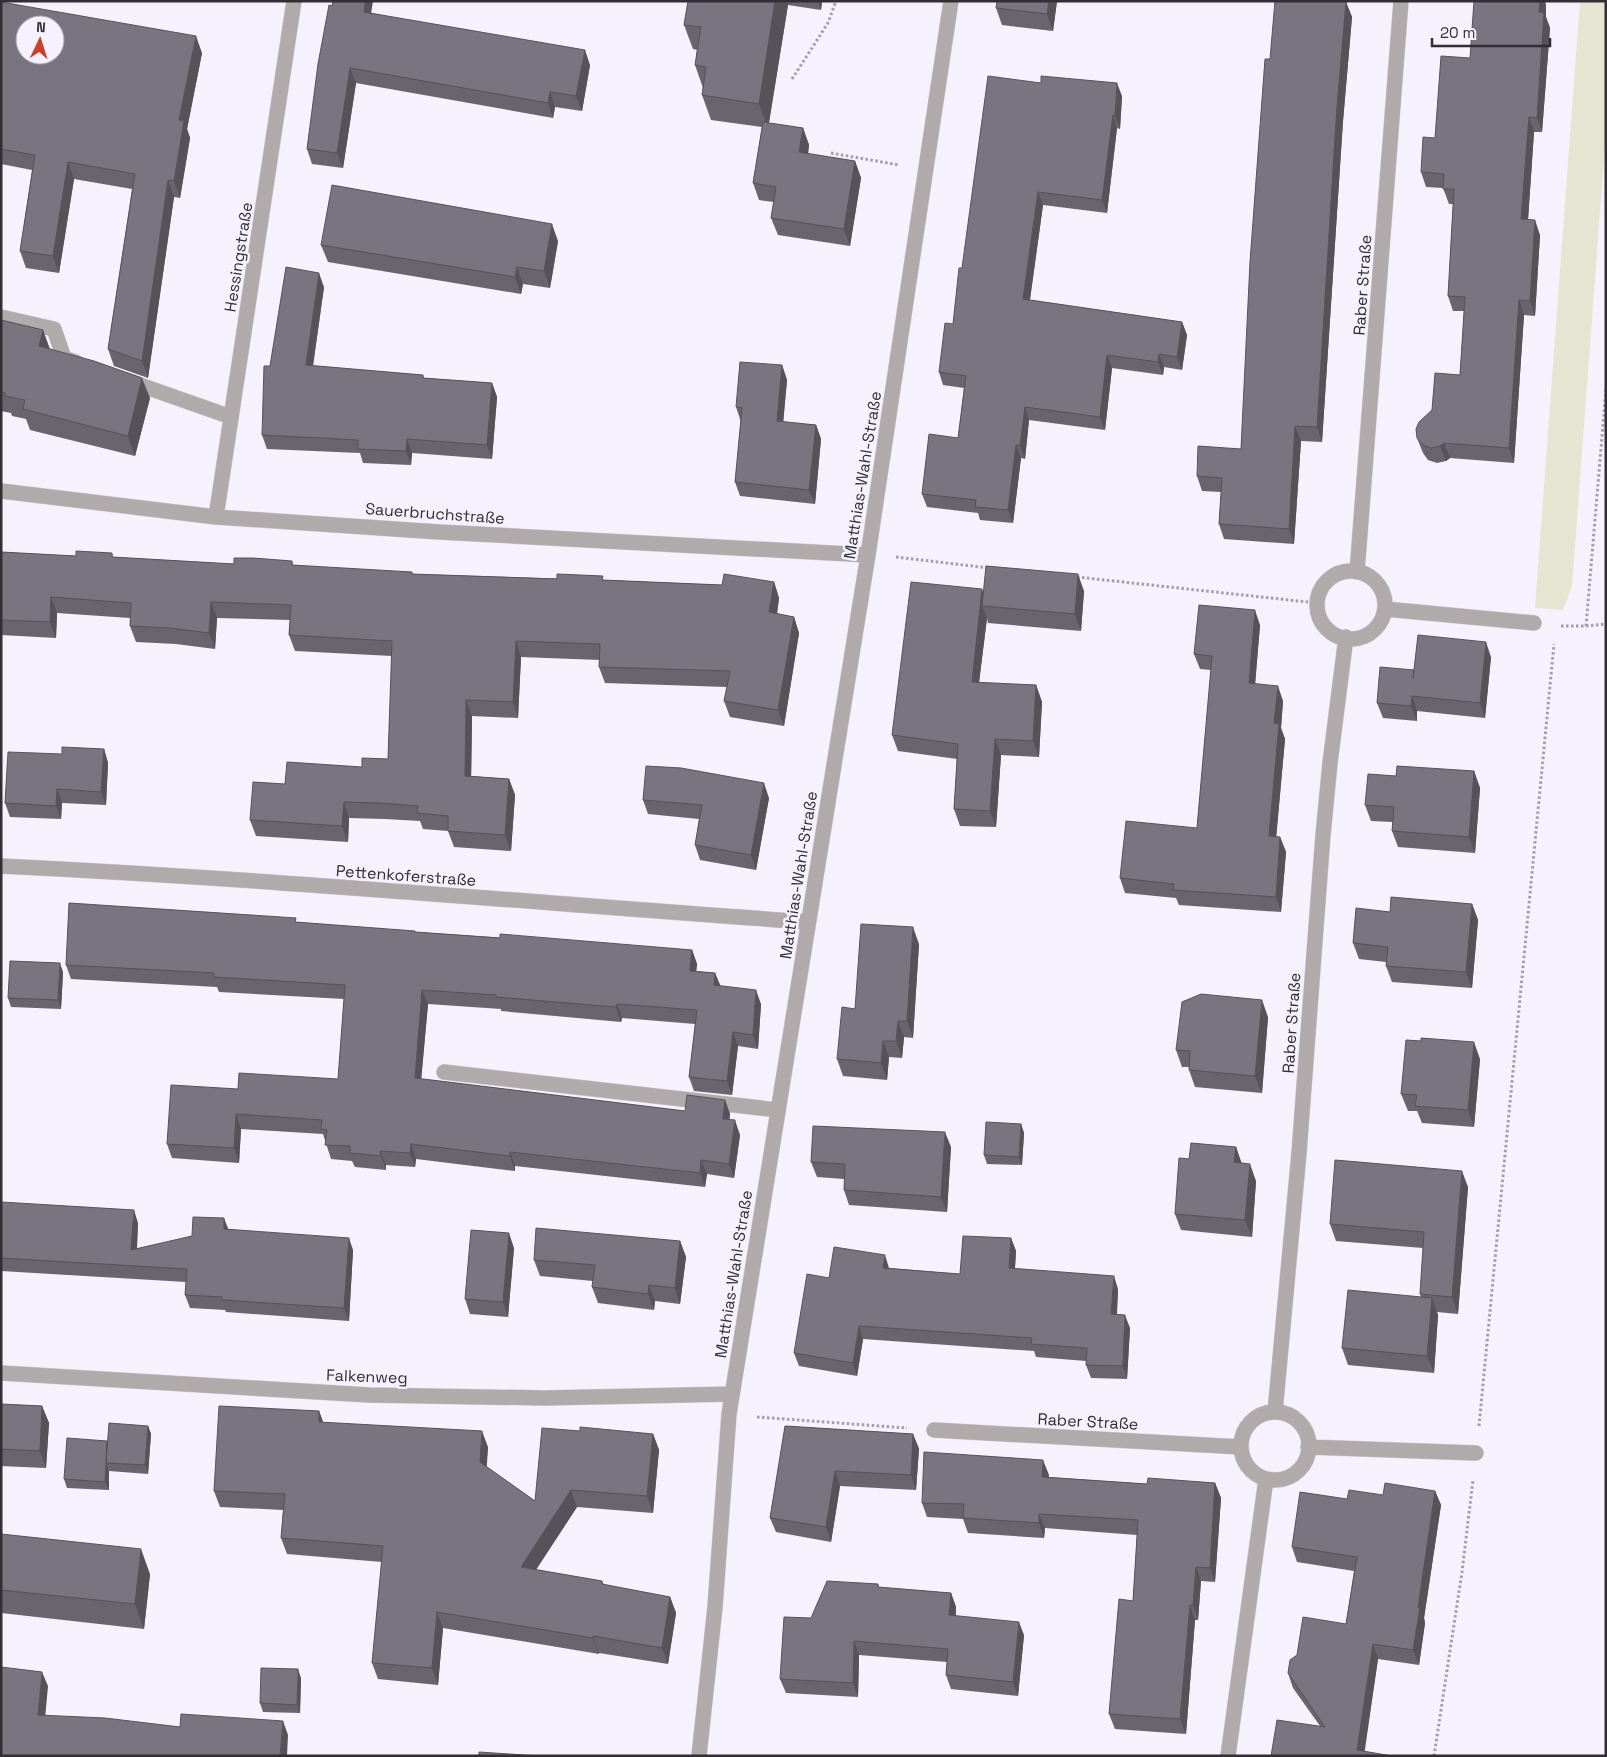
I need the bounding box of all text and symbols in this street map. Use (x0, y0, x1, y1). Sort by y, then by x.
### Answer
north arrow (15, 15, 65, 65)
scale bar (1432, 15, 1550, 47)
text: N (36, 18, 46, 36)
text: 20 m (1440, 23, 1475, 42)
street label: Hessingstraße (219, 201, 258, 314)
street label: Raber Straße (1349, 234, 1376, 336)
street label: Matthias-Wahl-Straße (839, 390, 886, 560)
street label: Sauerbruchstraße (365, 498, 505, 529)
street label: Matthias-Wahl-Straße (775, 790, 822, 960)
street label: Pettenkoferstraße (335, 860, 477, 891)
street label: Raber Straße (1278, 972, 1305, 1074)
street label: Matthias-Wahl-Straße (710, 1189, 757, 1359)
street label: Falkenweg (326, 1365, 408, 1388)
street label: Raber Straße (1037, 1408, 1139, 1435)

